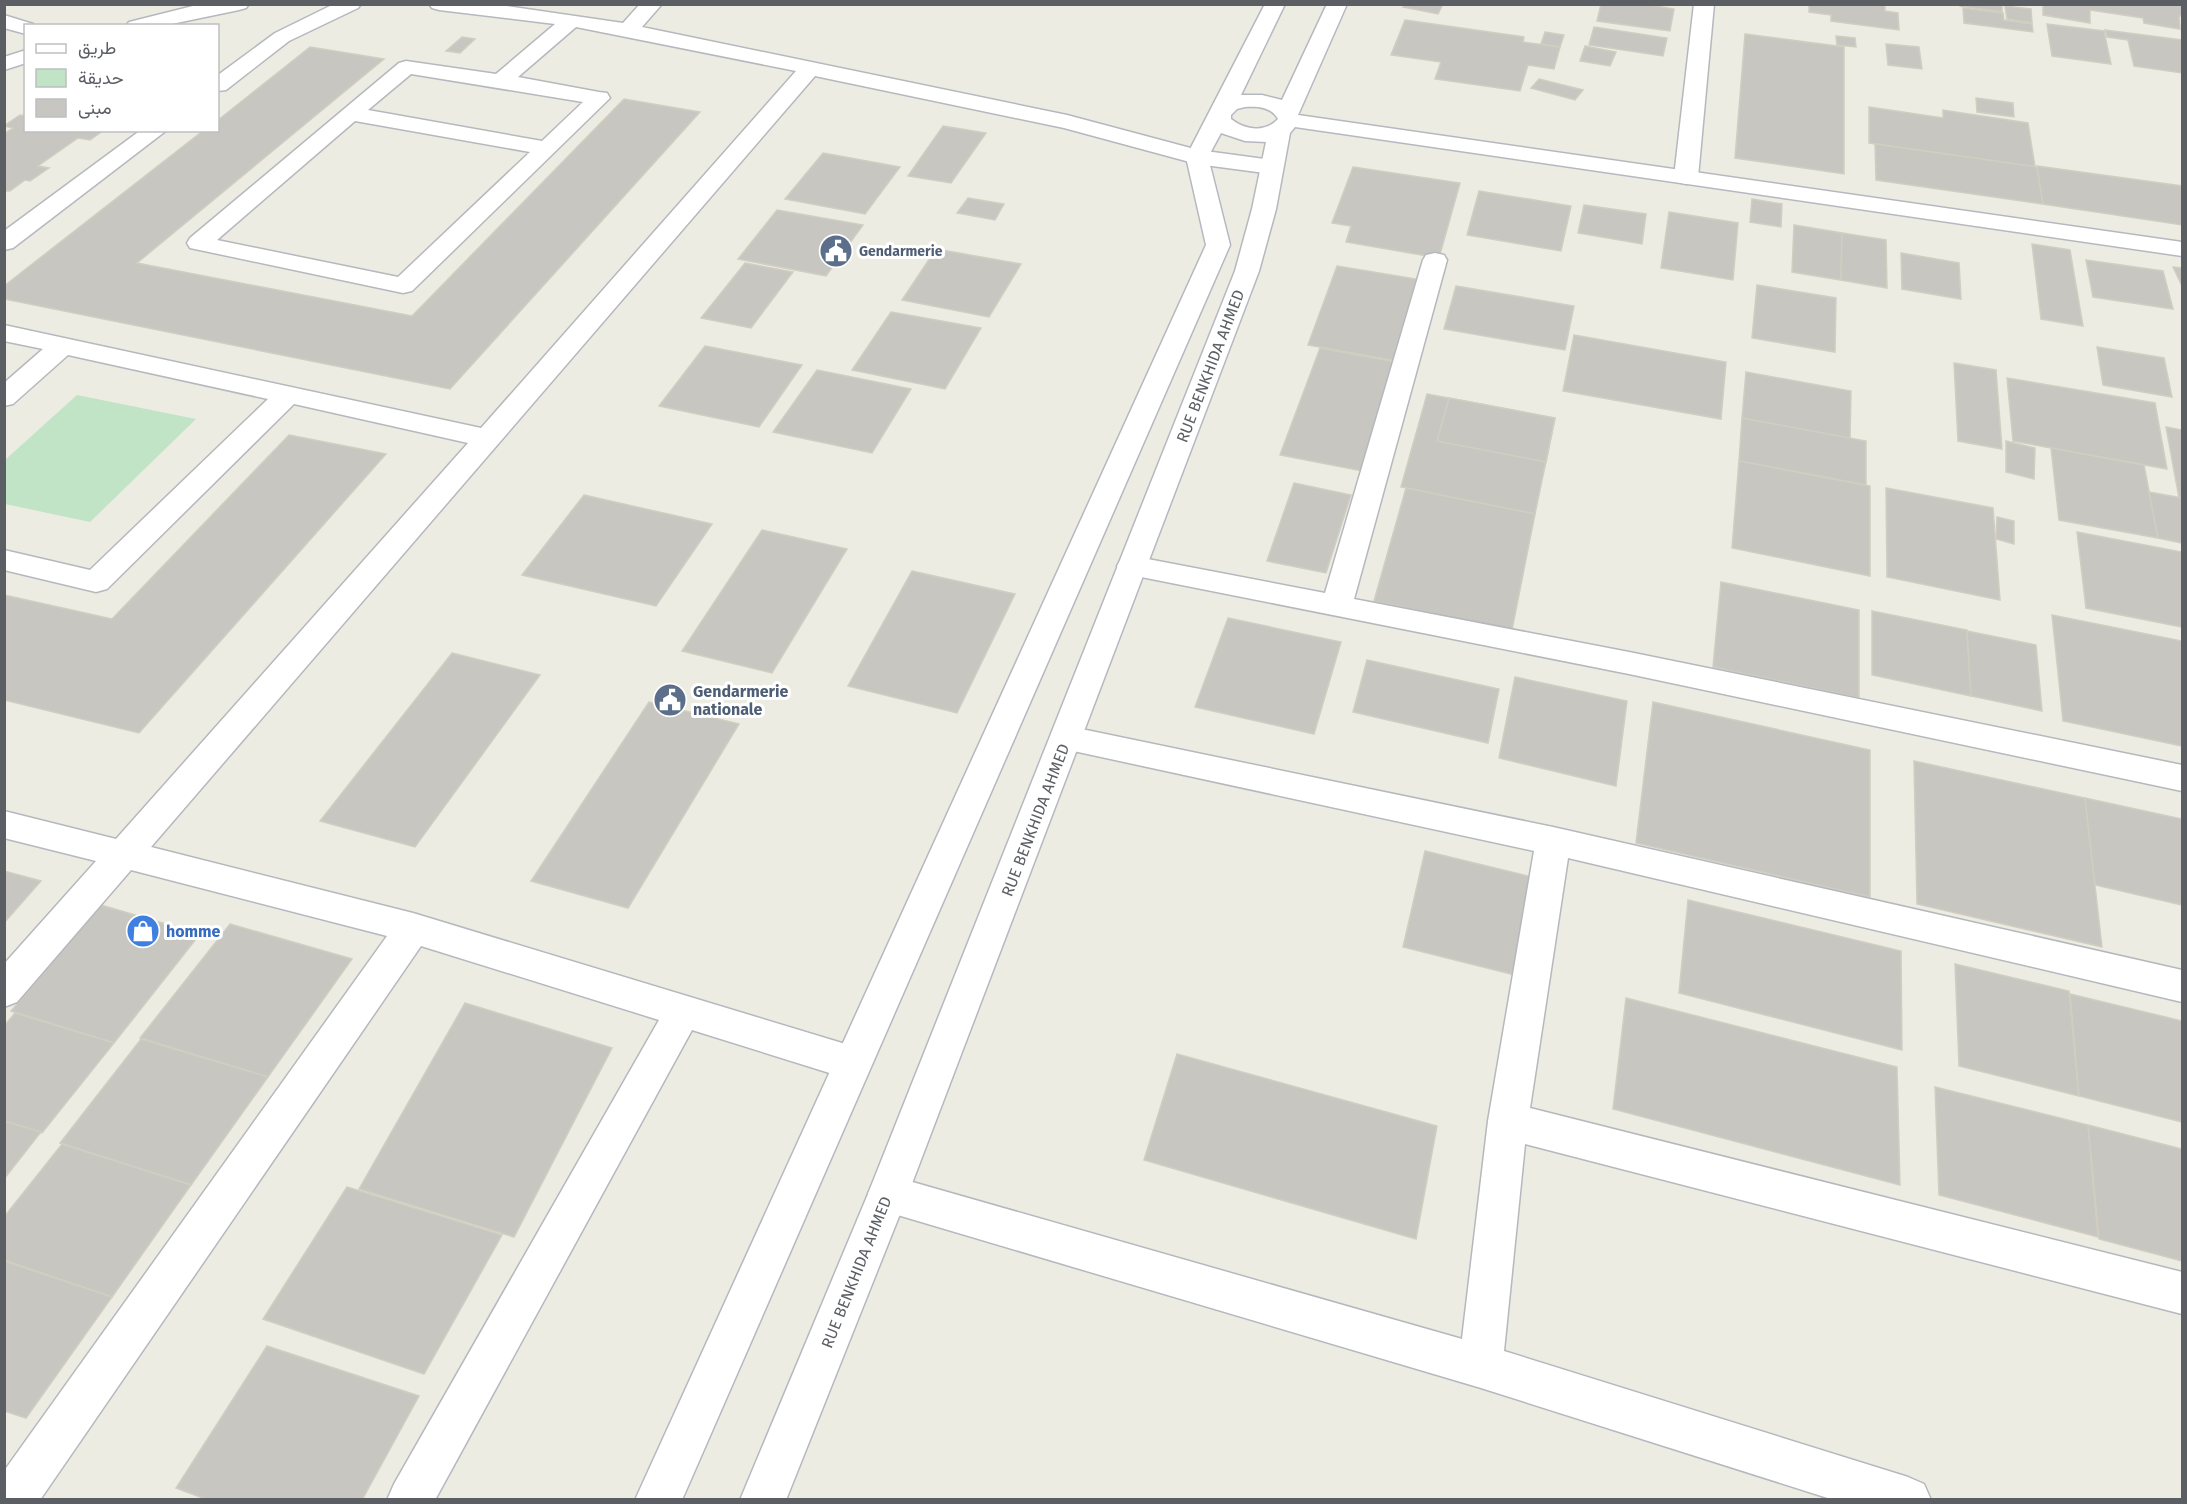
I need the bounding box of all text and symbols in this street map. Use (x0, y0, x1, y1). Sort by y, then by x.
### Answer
legend (24, 24, 219, 132)
text: طريق (78, 37, 116, 59)
text: حديقة (78, 67, 124, 89)
text: مبنى (78, 97, 112, 119)
public building icon: Gendarmerie (818, 233, 854, 269)
place label: Gendarmerie (859, 243, 943, 260)
street label: RUE BENKHIDA AHMED (1173, 287, 1248, 445)
public building icon: Gendarmerie nationale (652, 682, 688, 718)
place label: Gendarmerie nationale (693, 682, 788, 719)
street label: RUE BENKHIDA AHMED (998, 741, 1073, 899)
shop icon: homme (125, 913, 161, 949)
place label: homme (166, 922, 221, 941)
street label: RUE BENKHIDA AHMED (817, 1193, 896, 1351)

